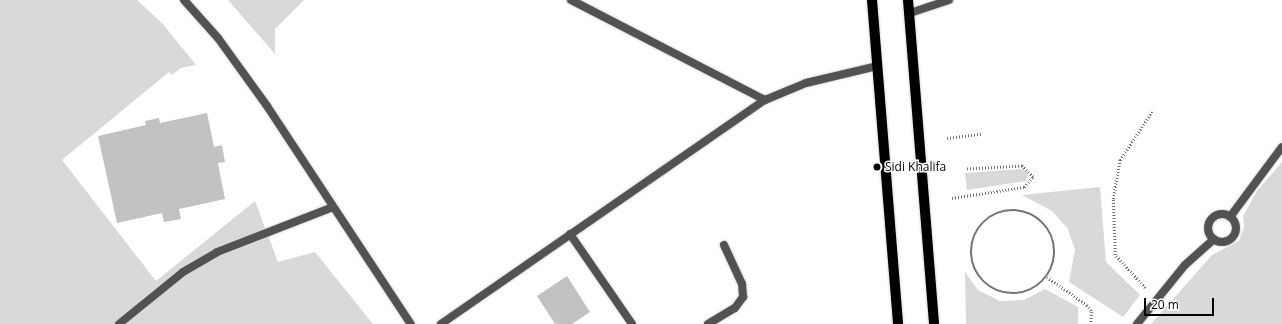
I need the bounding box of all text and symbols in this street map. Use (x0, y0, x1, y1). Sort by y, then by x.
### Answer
place label: Sidi Khalifa (885, 160, 946, 174)
marker: Sidi Khalifa (872, 162, 882, 172)
scale bar (1146, 290, 1216, 316)
text: 20 m (1151, 296, 1179, 313)

